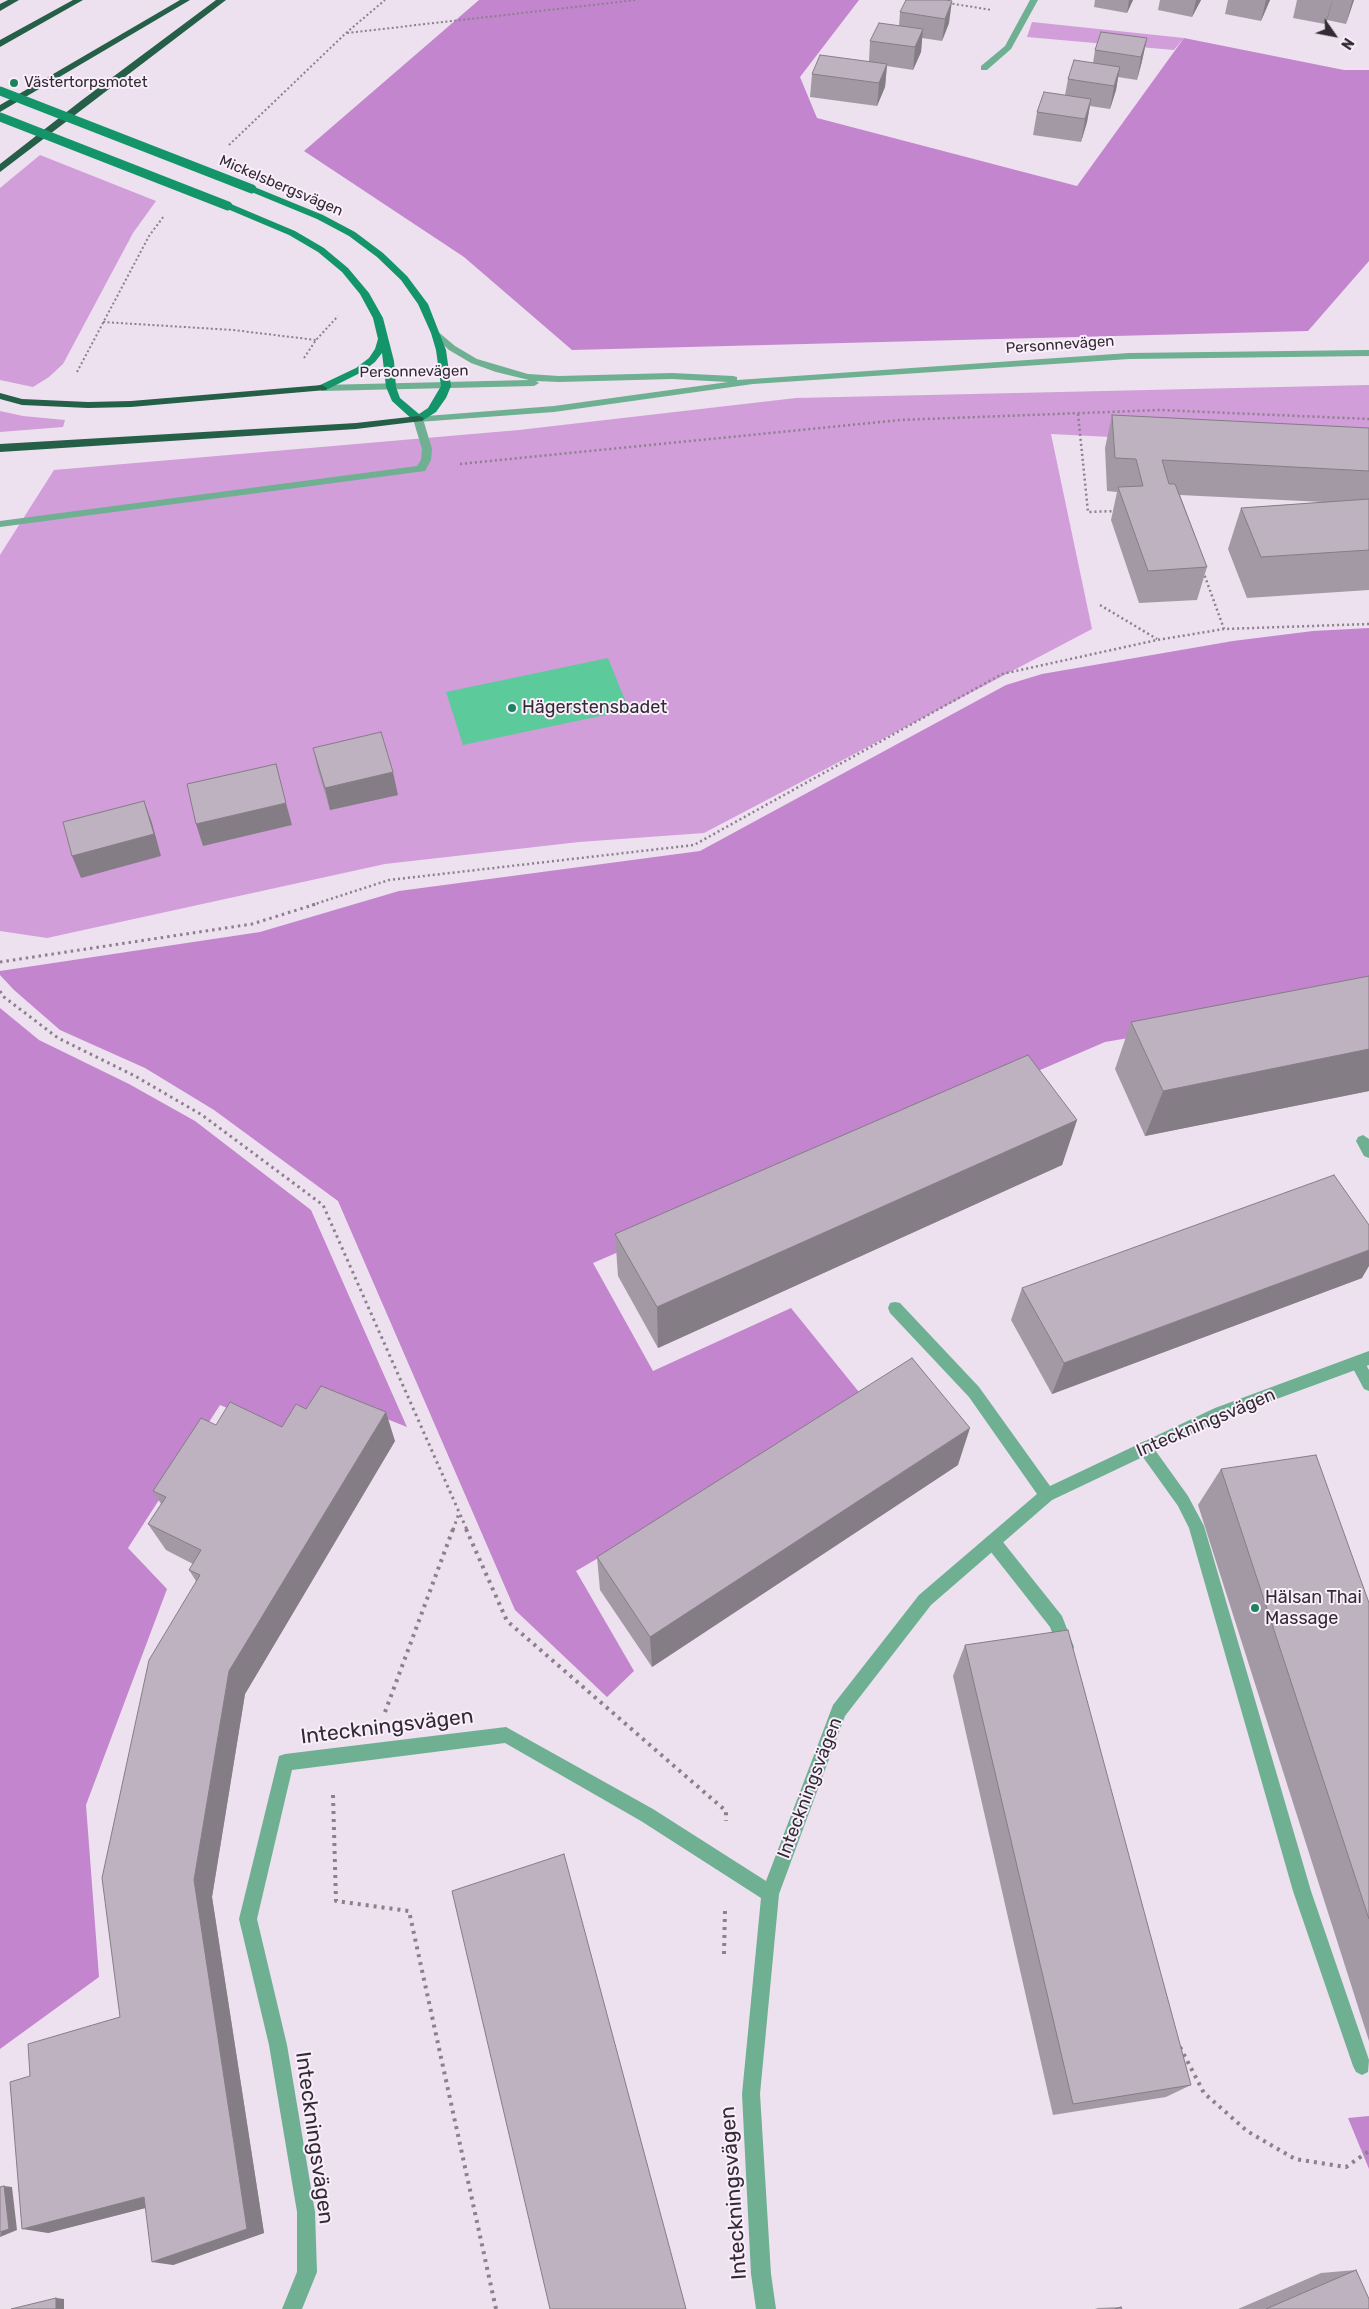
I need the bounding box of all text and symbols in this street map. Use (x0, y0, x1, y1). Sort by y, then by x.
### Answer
north arrow (1309, 10, 1359, 60)
text: N (1337, 35, 1357, 52)
place label: Västertorpsmotet (24, 74, 148, 92)
marker: Västertorpsmotet (8, 77, 20, 89)
street label: Mickelsbergsvägen (216, 152, 346, 220)
street label: Personnevägen (1005, 332, 1115, 358)
street label: Personnevägen (359, 362, 469, 382)
place label: Hägerstensbadet (522, 697, 667, 719)
marker: Hägerstensbadet (506, 702, 518, 714)
street label: Inteckningsvägen (1133, 1384, 1279, 1462)
place label: Hälsan Thai Massage (1265, 1587, 1362, 1630)
marker: Hälsan Thai Massage (1249, 1602, 1261, 1614)
street label: Inteckningsvägen (299, 1704, 475, 1750)
street label: Inteckningsvägen (773, 1715, 847, 1861)
street label: Inteckningsvägen (289, 2050, 339, 2226)
street label: Inteckningsvägen (715, 2105, 753, 2281)

